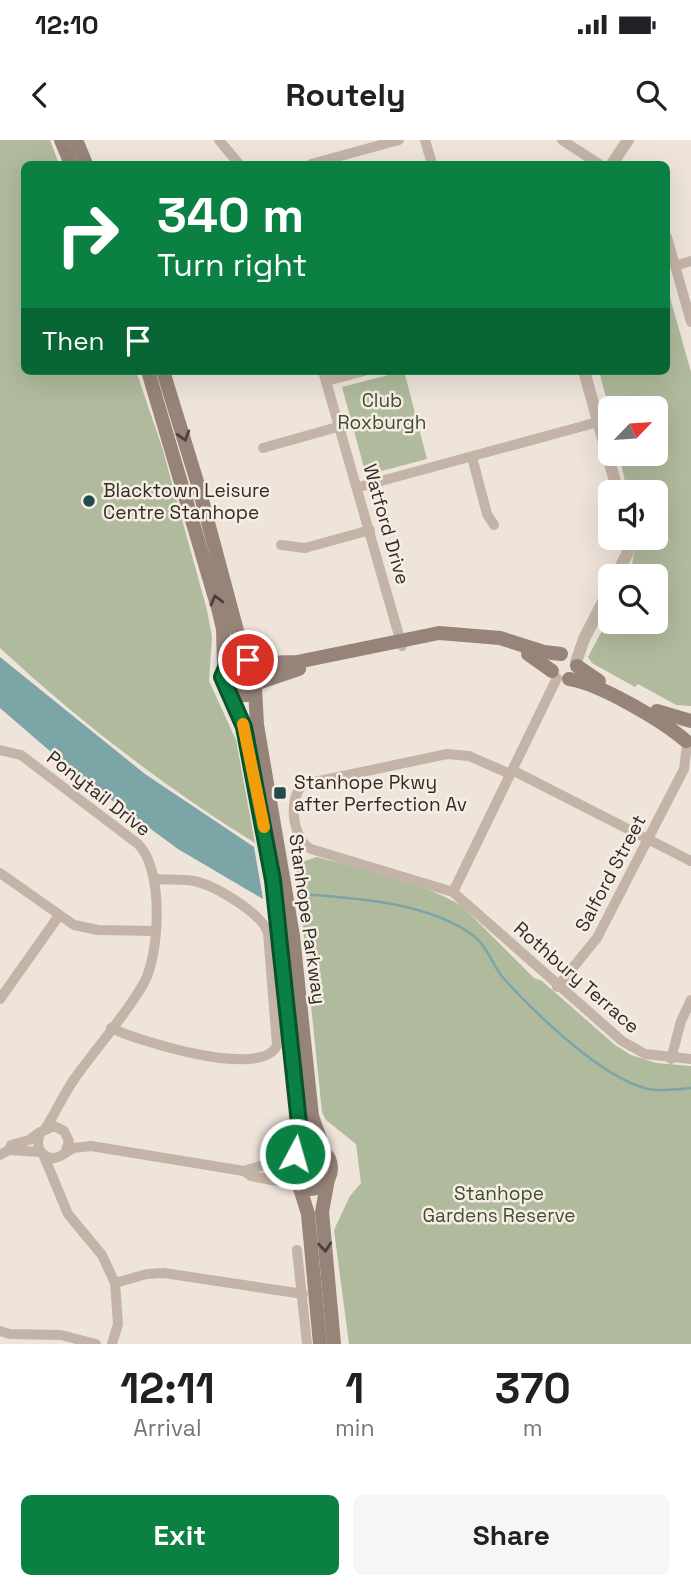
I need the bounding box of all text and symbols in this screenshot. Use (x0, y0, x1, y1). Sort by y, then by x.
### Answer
text: 12:10 (35, 8, 99, 42)
text: Routely (285, 75, 406, 115)
icon: back (21, 76, 59, 114)
icon: search (632, 76, 670, 114)
text: 340 m (157, 184, 304, 246)
icon: right (42, 189, 133, 280)
text: Turn right (157, 245, 307, 285)
icon: arrive (119, 322, 157, 360)
text: Then (42, 324, 105, 358)
park label: Club Roxburgh (338, 388, 426, 435)
north arrow (598, 396, 668, 466)
map controls (598, 396, 668, 634)
one-way arrow (175, 430, 190, 442)
street label: Watford Drive (357, 461, 416, 587)
place label: Blacktown Leisure Centre Stanhope (103, 478, 270, 525)
button: sound (598, 480, 668, 550)
marker: Blacktown Leisure Centre Stanhope (81, 493, 97, 509)
button: search (598, 564, 668, 634)
one-way arrow (210, 594, 224, 606)
pin (218, 630, 278, 690)
icon: arrive (229, 641, 267, 679)
street label: Ponytail Drive (42, 745, 156, 842)
place label: Stanhope Pkwy after Perfection Av (294, 770, 467, 817)
marker: Stanhope Pkwy after Perfection Av (272, 785, 288, 801)
street label: Salford Street (569, 810, 652, 936)
street label: Stanhope Parkway (283, 832, 332, 1006)
street label: Rothbury Terrace (509, 916, 645, 1039)
position arrow (258, 1117, 332, 1191)
park label: Stanhope Gardens Reserve (422, 1181, 576, 1228)
one-way arrow (317, 1241, 332, 1252)
text: 12:11 (120, 1362, 215, 1415)
text: 1 (345, 1362, 364, 1415)
text: 370 (495, 1362, 571, 1415)
text: Arrival (133, 1413, 202, 1443)
text: min (335, 1413, 375, 1443)
text: m (523, 1413, 543, 1443)
button: Exit (21, 1495, 339, 1575)
button: Share (353, 1495, 670, 1575)

